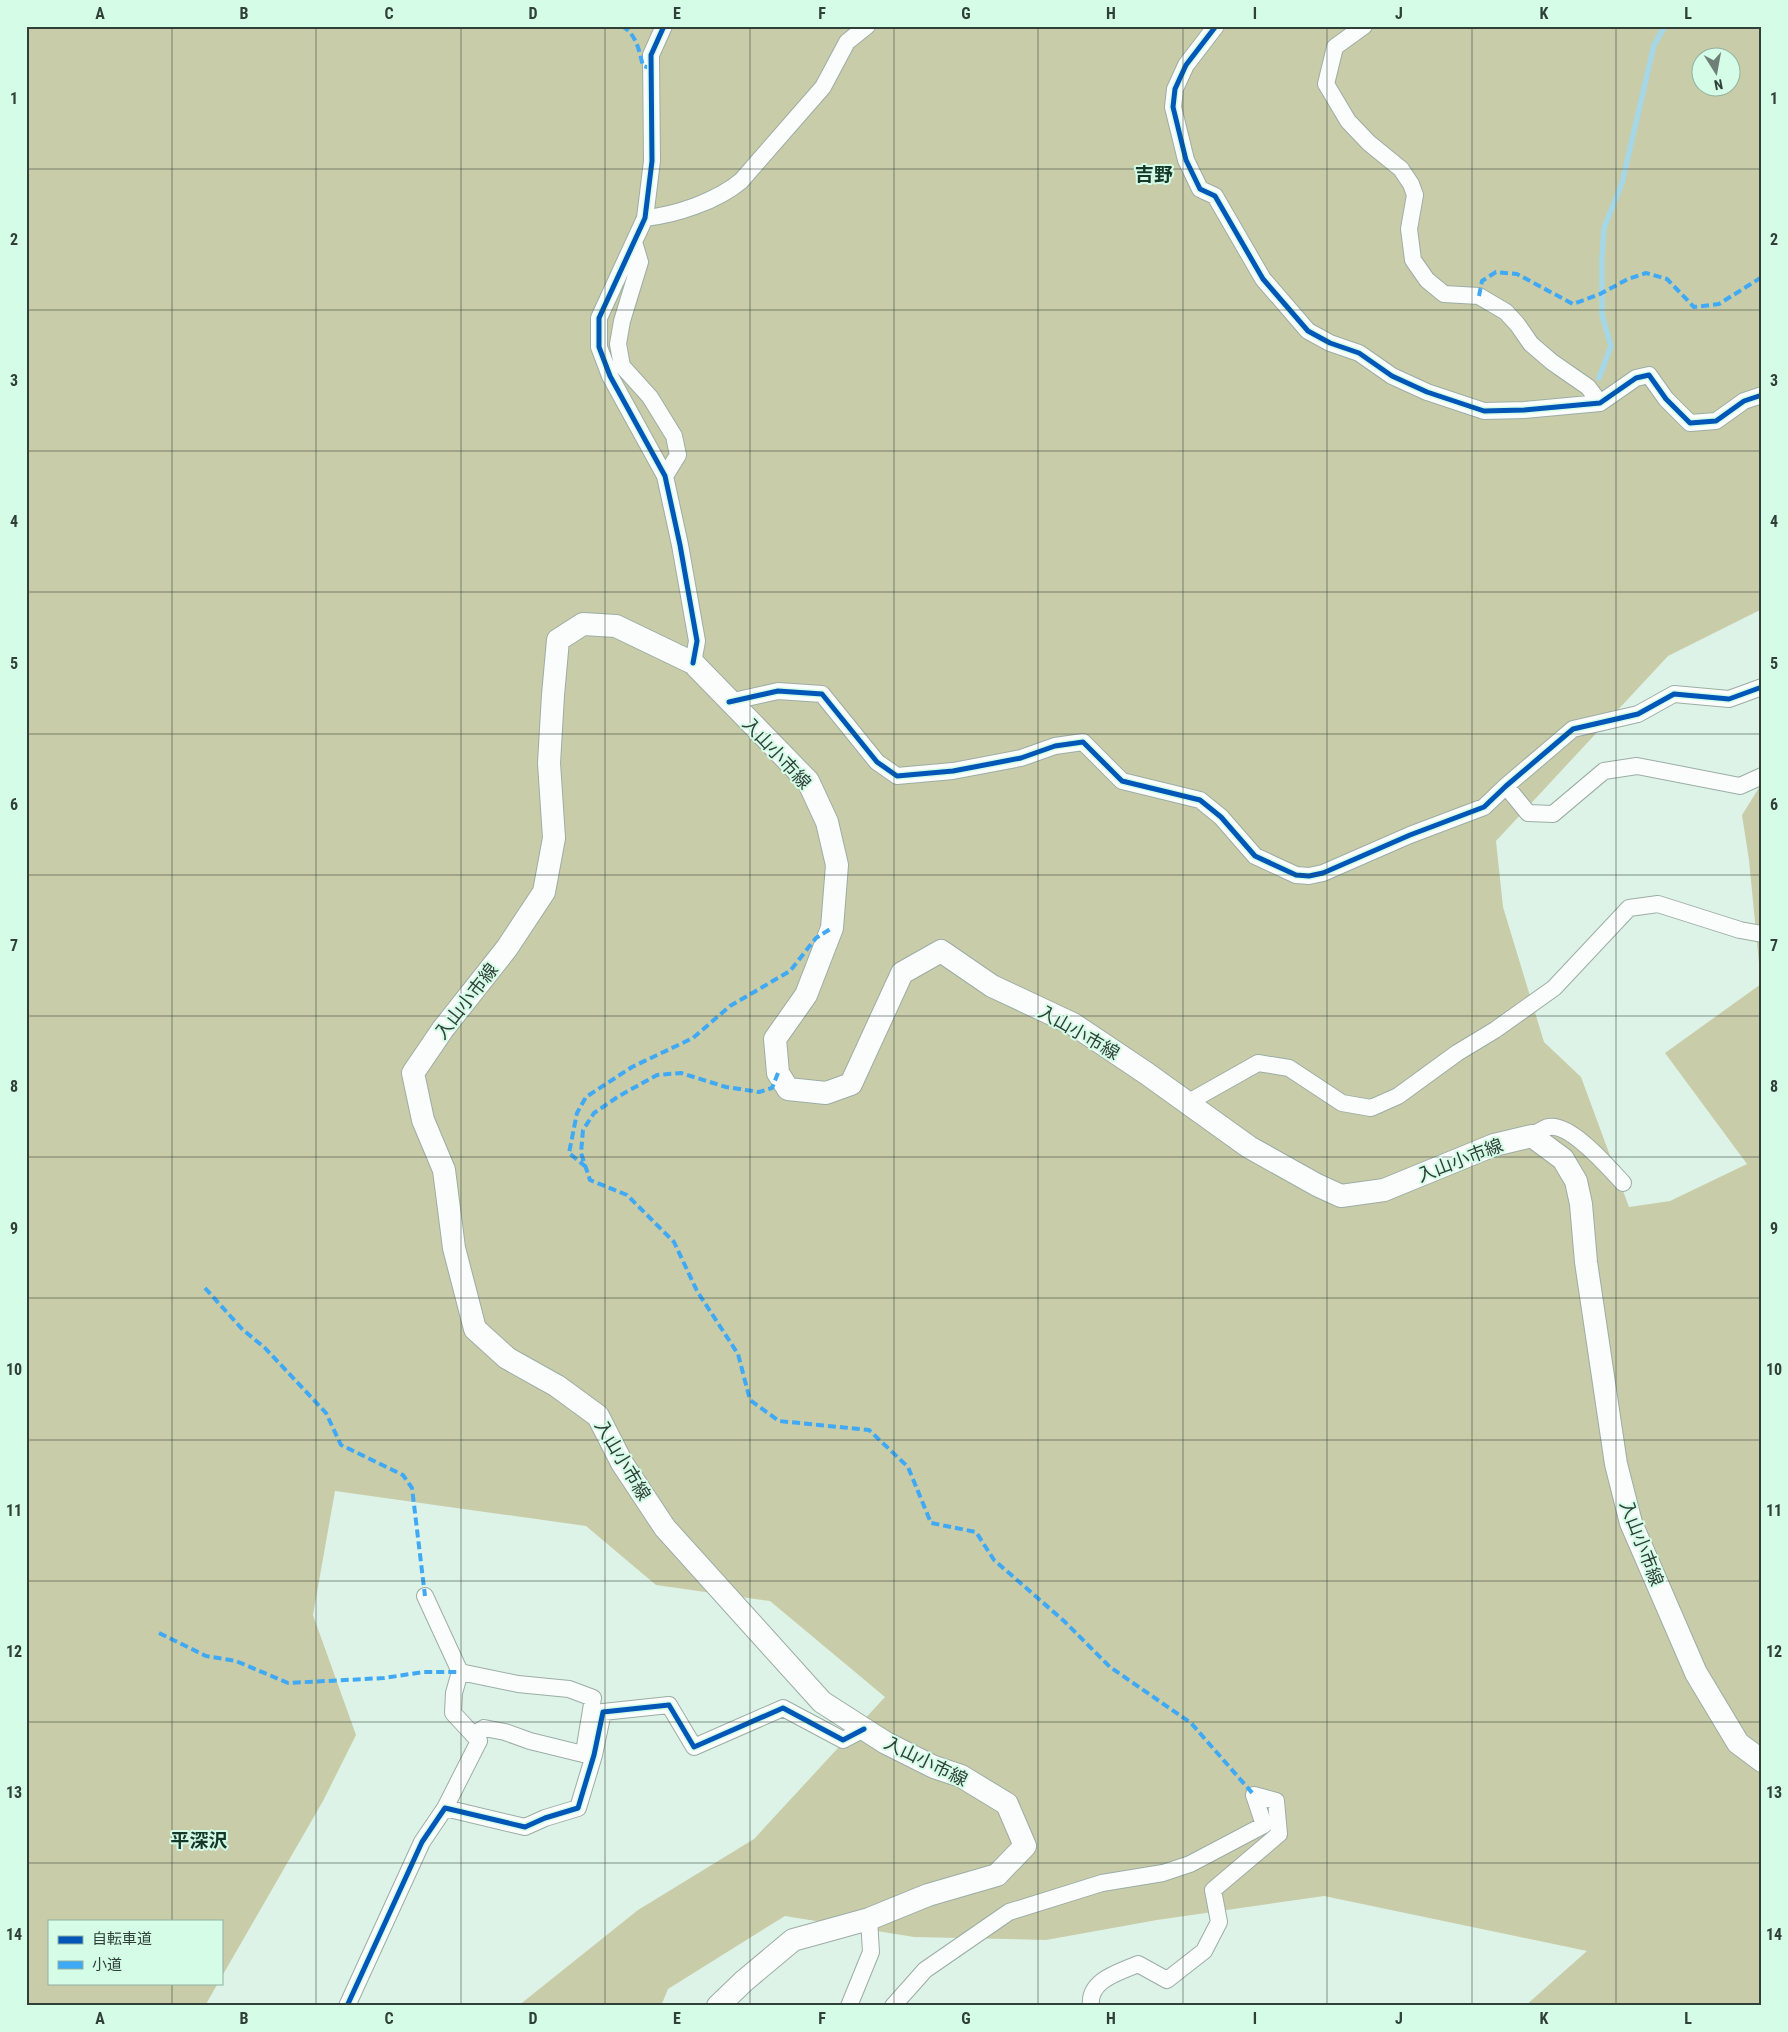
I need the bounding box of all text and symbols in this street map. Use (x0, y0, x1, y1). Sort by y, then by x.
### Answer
text: A (95, 4, 105, 23)
text: B (240, 4, 249, 23)
text: C (384, 4, 394, 23)
text: D (528, 4, 538, 23)
text: E (673, 4, 681, 23)
text: F (818, 4, 826, 23)
text: G (961, 4, 971, 23)
text: H (1106, 4, 1116, 23)
text: I (1253, 4, 1257, 23)
text: J (1395, 4, 1403, 23)
text: K (1540, 4, 1549, 23)
text: L (1684, 4, 1692, 23)
north arrow (1690, 48, 1740, 98)
text: N (1713, 76, 1724, 93)
text: 1 (10, 89, 18, 108)
text: 1 (1770, 89, 1778, 108)
district label: 吉野 (1135, 163, 1173, 186)
text: 2 (10, 230, 18, 249)
text: 2 (1770, 230, 1778, 249)
text: 3 (10, 371, 18, 390)
text: 3 (1770, 371, 1778, 390)
text: 4 (10, 512, 18, 531)
text: 4 (1770, 512, 1778, 531)
text: 5 (10, 654, 18, 673)
text: 5 (1770, 654, 1778, 673)
street label: 入山小市線 (739, 713, 815, 793)
text: 6 (10, 795, 18, 814)
text: 6 (1770, 795, 1778, 814)
text: 7 (10, 936, 18, 955)
text: 7 (1770, 936, 1778, 955)
street label: 入山小市線 (430, 959, 502, 1043)
street label: 入山小市線 (1035, 1000, 1123, 1064)
text: 8 (10, 1077, 18, 1096)
text: 8 (1770, 1077, 1778, 1096)
street label: 入山小市線 (1414, 1134, 1506, 1186)
text: 9 (10, 1219, 18, 1238)
text: 9 (1770, 1219, 1778, 1238)
text: 10 (6, 1360, 22, 1379)
text: 10 (1766, 1360, 1782, 1379)
street label: 入山小市線 (591, 1416, 655, 1504)
street label: 入山小市線 (1616, 1497, 1668, 1589)
text: 11 (6, 1501, 22, 1520)
text: 11 (1766, 1501, 1782, 1520)
text: 12 (6, 1642, 22, 1661)
text: 12 (1766, 1642, 1782, 1661)
street label: 入山小市線 (881, 1732, 971, 1790)
text: 13 (6, 1783, 22, 1802)
text: 13 (1766, 1783, 1782, 1802)
district label: 平深沢 (170, 1829, 228, 1852)
legend (48, 1920, 222, 1984)
text: 14 (6, 1925, 22, 1944)
text: 14 (1766, 1925, 1782, 1944)
text: 自転車道 (92, 1930, 152, 1948)
text: 小道 (92, 1956, 122, 1974)
text: A (95, 2009, 105, 2028)
text: B (240, 2009, 249, 2028)
text: C (384, 2009, 394, 2028)
text: D (528, 2009, 538, 2028)
text: E (673, 2009, 681, 2028)
text: F (818, 2009, 826, 2028)
text: G (961, 2009, 971, 2028)
text: H (1106, 2009, 1116, 2028)
text: I (1253, 2009, 1257, 2028)
text: J (1395, 2009, 1403, 2028)
text: K (1540, 2009, 1549, 2028)
text: L (1684, 2009, 1692, 2028)

